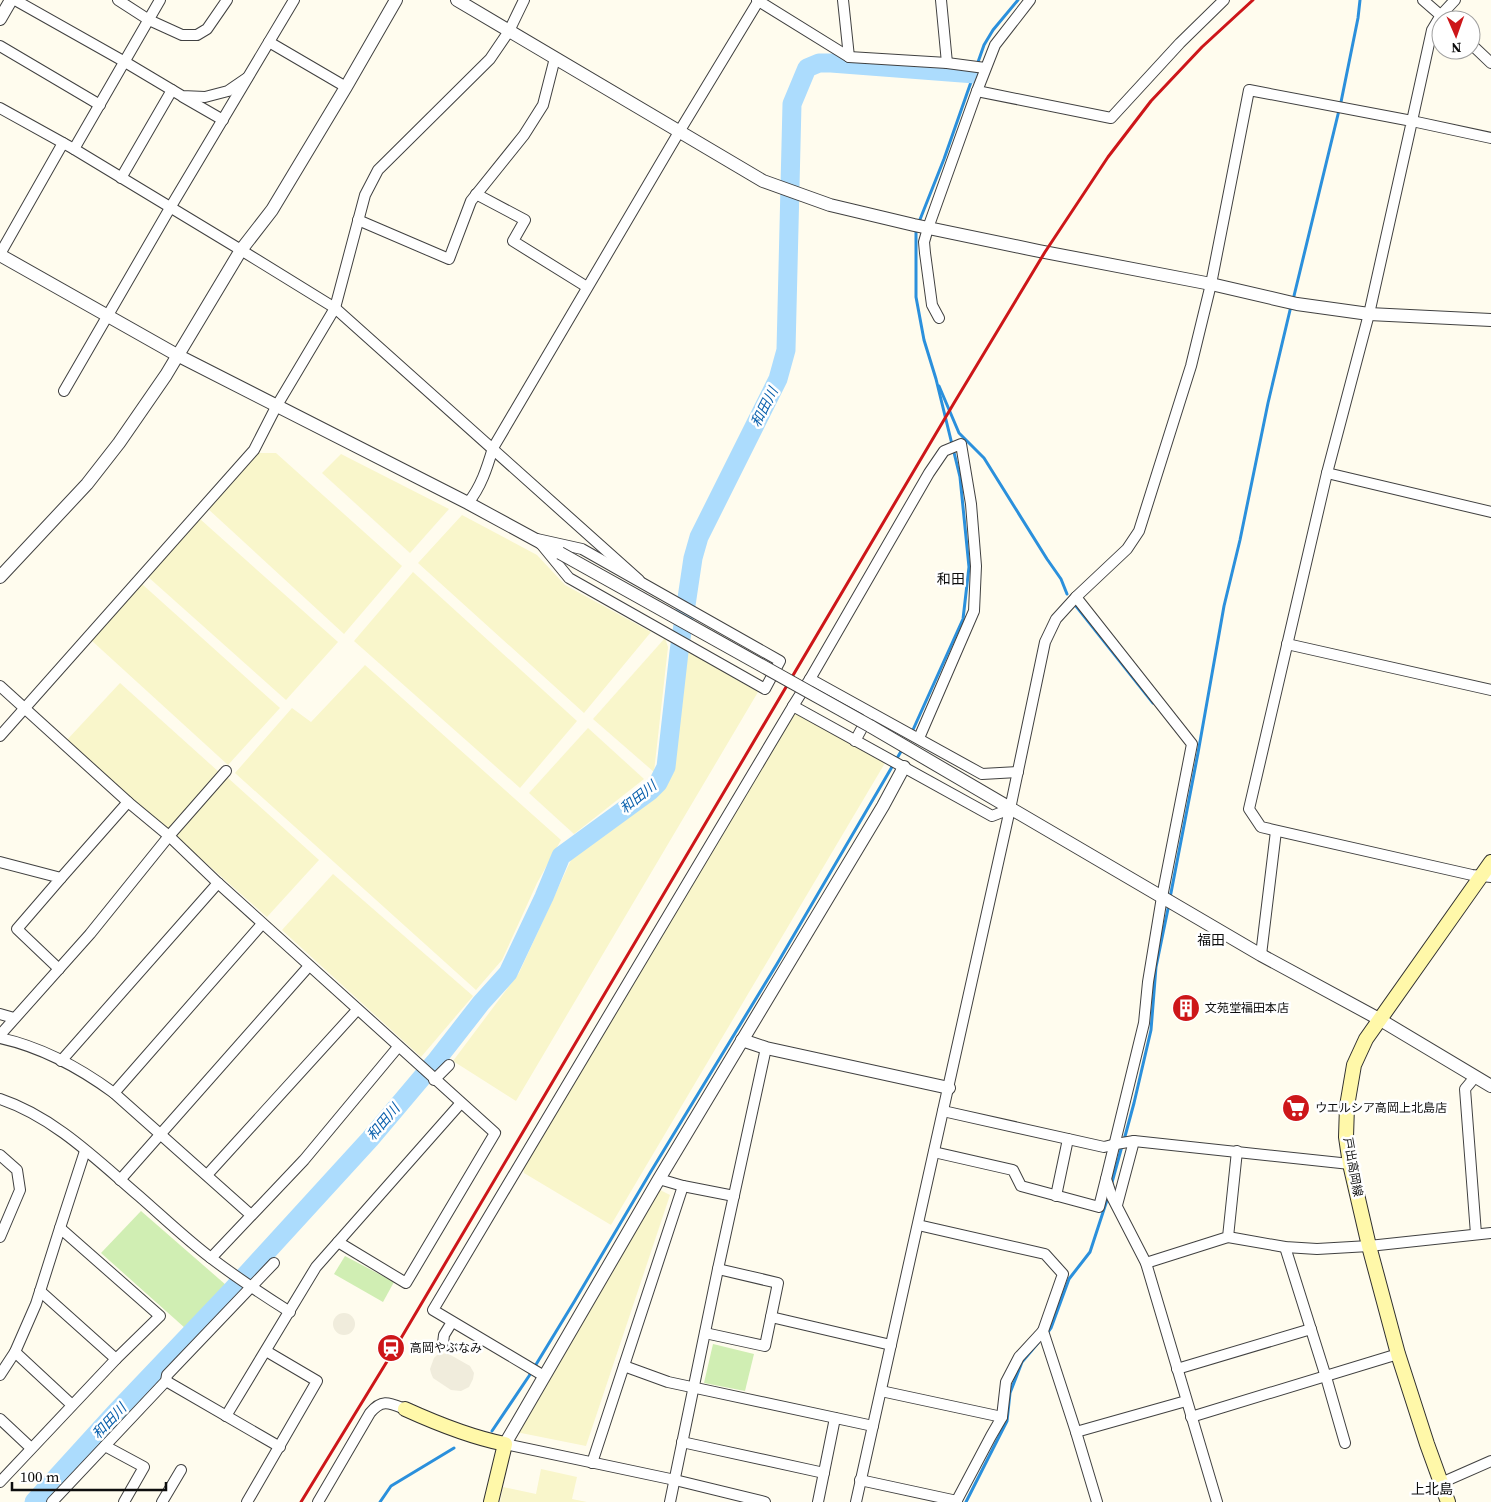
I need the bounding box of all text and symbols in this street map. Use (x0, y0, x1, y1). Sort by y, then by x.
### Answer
north arrow (1431, 10, 1481, 60)
text: N (1451, 38, 1462, 58)
water label: 和田川 (746, 382, 783, 430)
district label: 和田 (937, 569, 965, 589)
water label: 和田川 (615, 775, 662, 818)
district label: 福田 (1197, 930, 1225, 950)
building icon: 文苑堂福田本店 (1171, 993, 1201, 1023)
place label: 文苑堂福田本店 (1205, 1000, 1289, 1016)
supermarket icon: ウエルシア高岡上北島店 (1281, 1093, 1311, 1123)
water label: 和田川 (362, 1098, 405, 1145)
place label: ウエルシア高岡上北島店 (1315, 1100, 1447, 1116)
street label: 戸出高岡線 (1340, 1136, 1366, 1198)
station icon: 高岡やぶなみ (376, 1333, 406, 1363)
place label: 高岡やぶなみ (410, 1340, 482, 1356)
water label: 和田川 (87, 1397, 132, 1443)
scale bar (12, 1460, 166, 1492)
text: 100 m (20, 1466, 60, 1487)
district label: 上北島 (1411, 1479, 1453, 1499)

